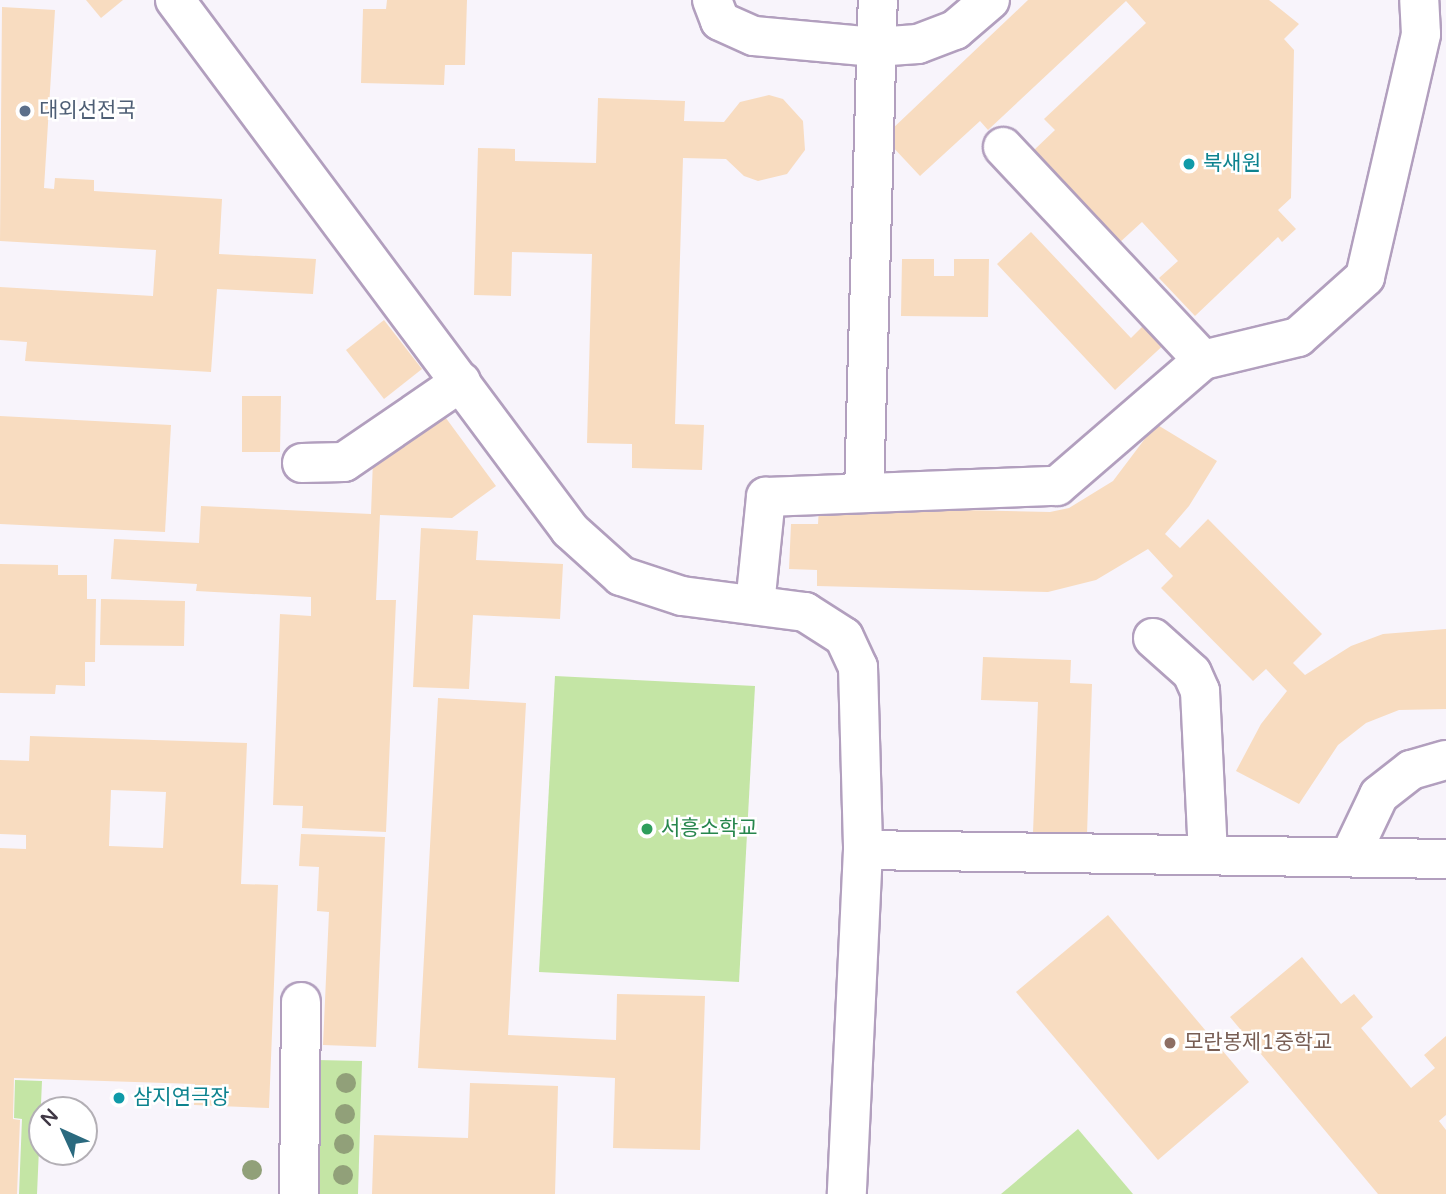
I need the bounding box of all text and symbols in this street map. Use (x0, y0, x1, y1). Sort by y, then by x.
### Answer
place label: 대외선전국 (39, 98, 136, 124)
marker: 대외선전국 (17, 103, 33, 119)
place label: 북새원 (1203, 151, 1261, 177)
marker: 북새원 (1181, 156, 1197, 172)
place label: 서흥소학교 (661, 816, 758, 842)
marker: 서흥소학교 (639, 821, 655, 837)
place label: 모란봉제1중학교 (1184, 1030, 1332, 1056)
marker: 모란봉제1중학교 (1162, 1035, 1178, 1051)
place label: 삼지연극장 (133, 1085, 230, 1111)
marker: 삼지연극장 (111, 1090, 127, 1106)
north arrow (28, 1096, 98, 1166)
text: N (36, 1104, 63, 1131)

